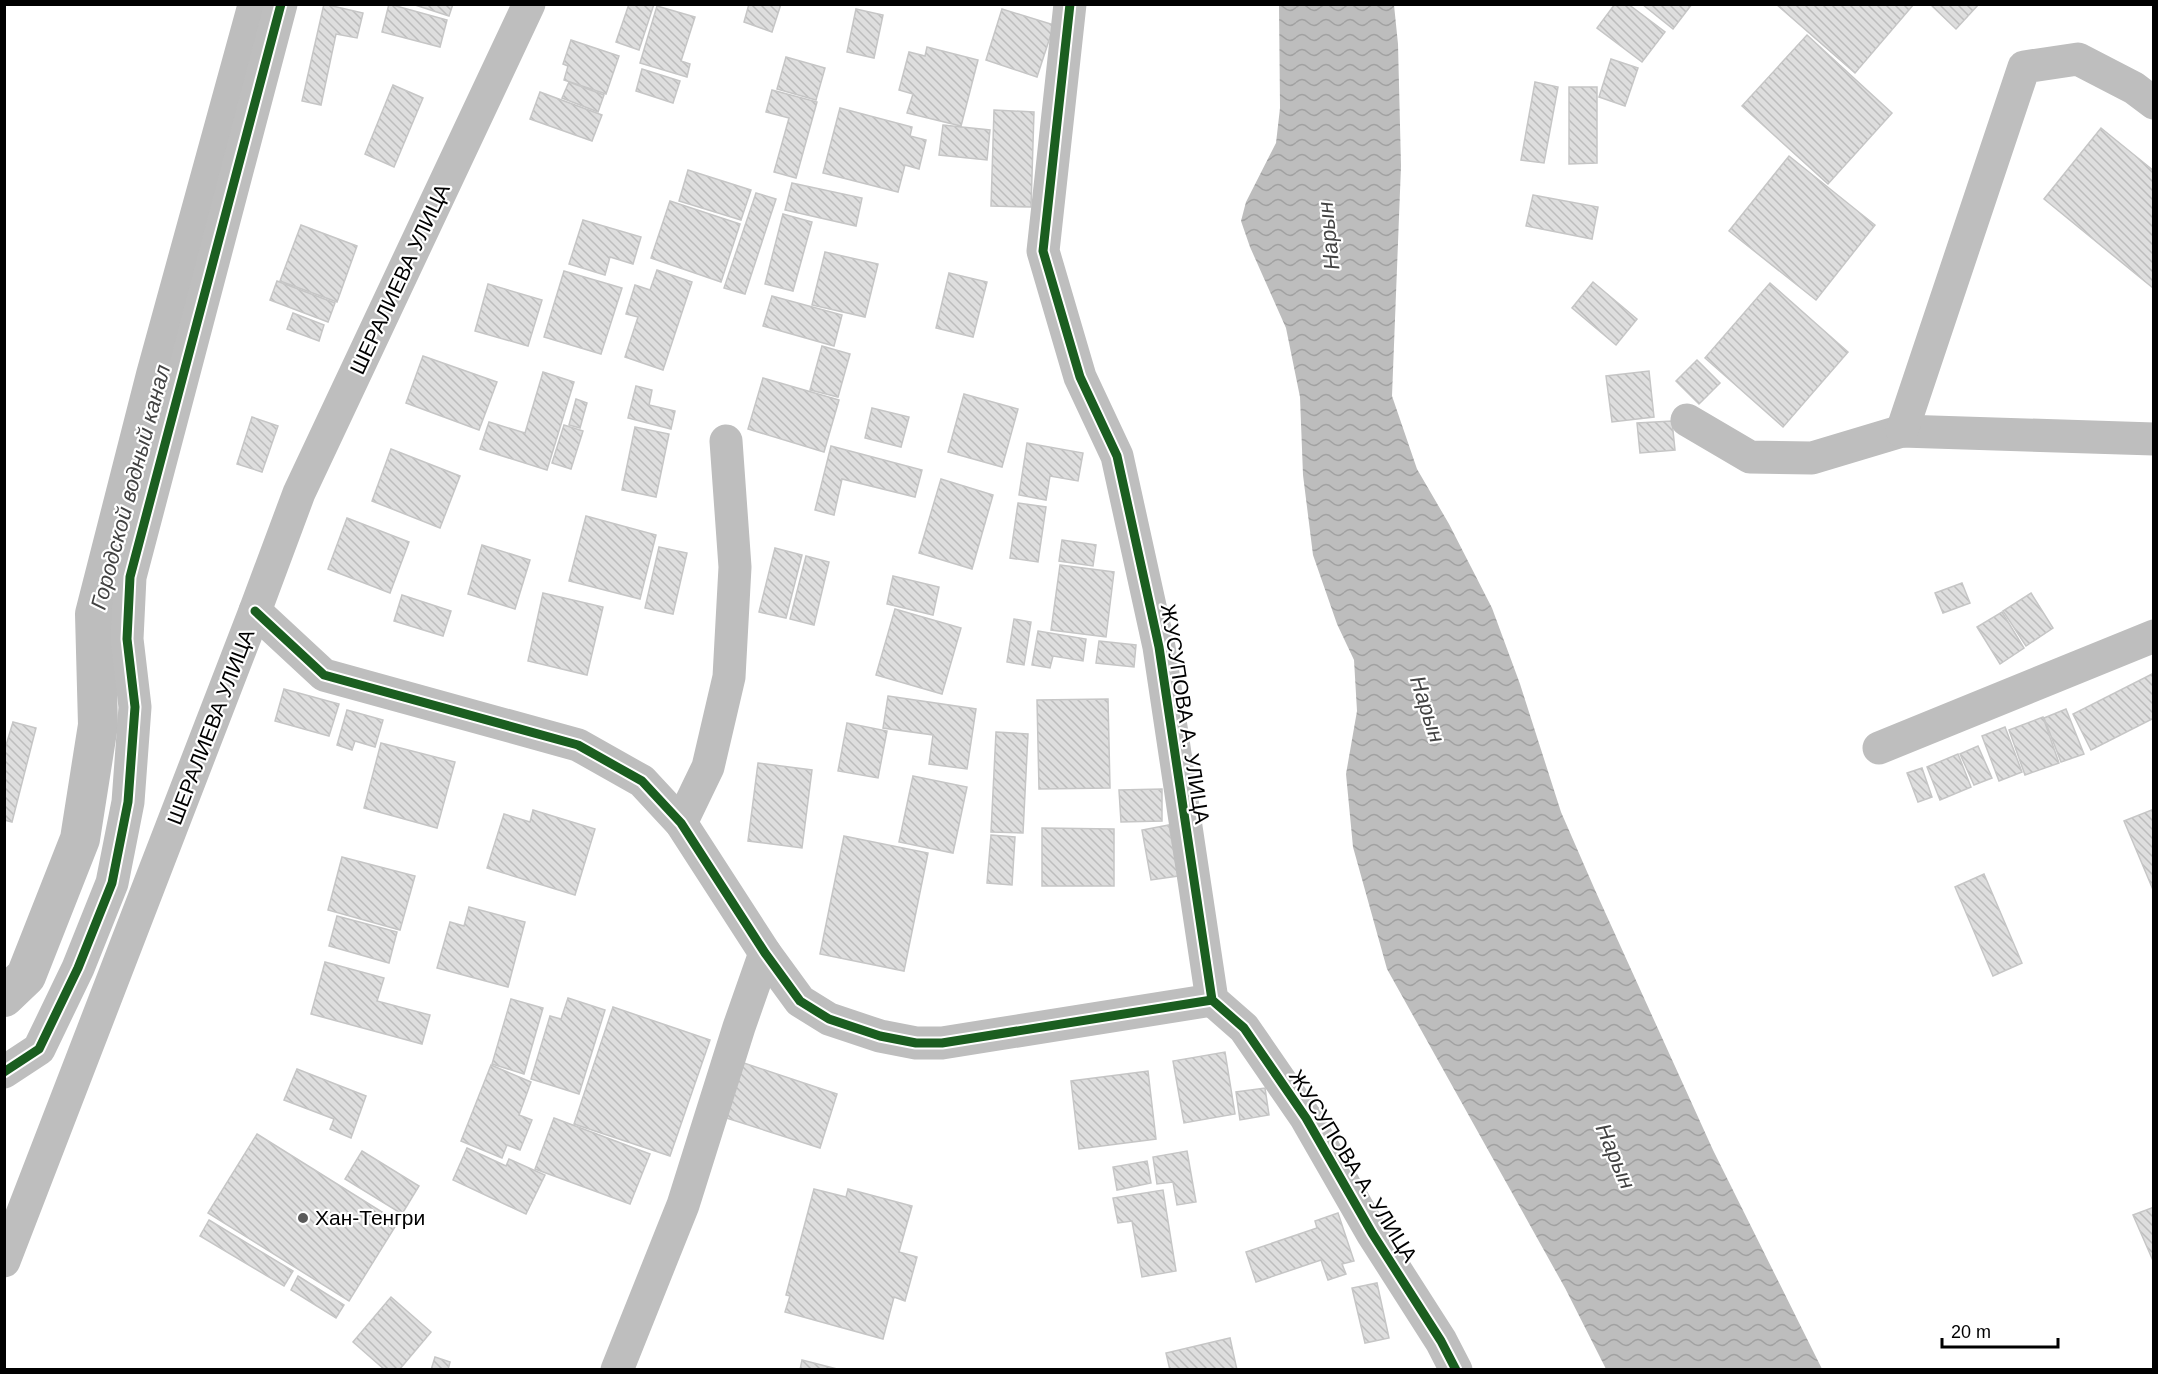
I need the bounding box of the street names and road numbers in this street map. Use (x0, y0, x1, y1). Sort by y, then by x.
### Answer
street label: ШЕРАЛИЕВА УЛИЦА (345, 180, 454, 378)
street label: ЖУСУПОВА А. УЛИЦА (1157, 602, 1214, 826)
street label: ШЕРАЛИЕВА УЛИЦА (163, 626, 258, 828)
street label: ЖУСУПОВА А. УЛИЦА (1285, 1065, 1422, 1266)

